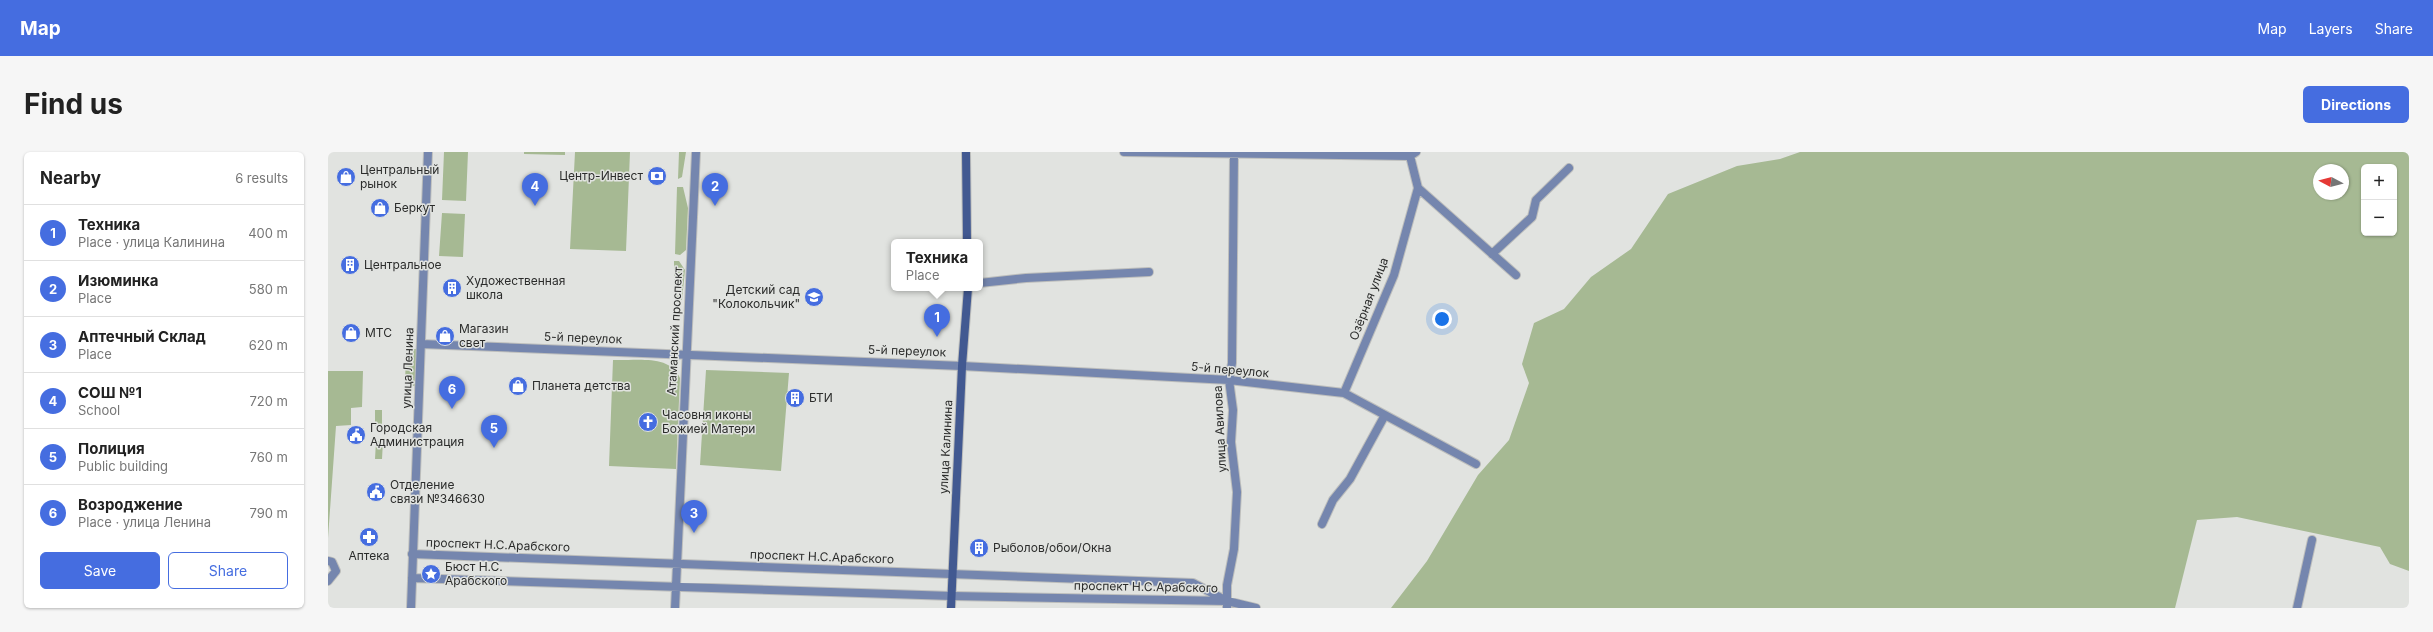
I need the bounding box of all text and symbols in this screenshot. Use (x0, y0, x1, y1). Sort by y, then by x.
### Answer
text: Map (20, 17, 61, 40)
text: Map (2258, 20, 2287, 37)
text: Layers (2309, 20, 2353, 37)
text: Share (2375, 20, 2413, 37)
button: Directions (2303, 86, 2409, 123)
text: Find us (24, 87, 123, 121)
place label: Центральный рынок (360, 162, 439, 191)
north arrow (2313, 164, 2349, 200)
map controls (2361, 164, 2397, 236)
button: + (2361, 164, 2397, 200)
bank icon: Центр-Инвест (646, 165, 668, 187)
shop icon: Центральный рынок (335, 166, 357, 188)
text: Nearby (40, 168, 101, 188)
place label: Центр-Инвест (559, 168, 643, 183)
text: 6 results (235, 170, 288, 186)
pin: 4 (522, 173, 548, 206)
pin: 2 (702, 173, 728, 206)
shop icon: Беркут (369, 197, 391, 219)
place label: Беркут (394, 200, 436, 215)
button: − (2361, 200, 2397, 236)
text: Техника (78, 215, 140, 234)
text: 1 (50, 225, 56, 241)
text: 400 m (248, 225, 288, 241)
text: Place · улица Калинина (78, 234, 225, 250)
popup (891, 239, 983, 291)
text: Техника (906, 248, 968, 267)
building icon: Центральное (339, 254, 361, 276)
street label: Озёрная улица (1346, 255, 1391, 342)
place label: Центральное (364, 257, 442, 272)
street label: Атаманский проспект (664, 266, 685, 396)
text: Place (906, 267, 940, 283)
text: Изюминка (78, 271, 159, 290)
place label: Художественная школа (466, 273, 565, 302)
building icon: Художественная школа (441, 277, 463, 299)
text: 2 (49, 281, 57, 297)
text: 580 m (249, 281, 288, 297)
place label: Детский сад "Колокольчик" (712, 282, 800, 311)
school or university icon: Детский сад "Колокольчик" (803, 286, 825, 308)
text: Place (78, 290, 112, 306)
pin: 1 (924, 304, 950, 337)
your location (1432, 309, 1452, 329)
place label: Магазин свет (459, 321, 509, 350)
shop icon: МТС (340, 322, 362, 344)
place label: МТС (365, 325, 392, 340)
shop icon: Магазин свет (434, 325, 456, 347)
text: Аптечный Склад (78, 327, 206, 346)
street label: улица Ленина (399, 327, 416, 409)
street label: 5-й переулок (544, 329, 623, 346)
text: 3 (49, 337, 57, 353)
text: 620 m (249, 337, 288, 353)
street label: 5-й переулок (868, 342, 947, 359)
text: Place (78, 346, 112, 362)
street label: 5-й переулок (1190, 359, 1270, 380)
shop icon: Планета детства (507, 375, 529, 397)
pin: 6 (439, 376, 465, 409)
place label: Планета детства (532, 378, 630, 393)
text: СОШ №1 (78, 383, 142, 402)
street label: улица Авилова (1210, 385, 1229, 473)
building icon: БТИ (784, 387, 806, 409)
place label: БТИ (809, 390, 833, 405)
text: 4 (49, 393, 57, 409)
text: 720 m (249, 393, 288, 409)
street label: улица Калинина (936, 399, 955, 494)
text: School (78, 402, 120, 418)
place label: Часовня иконы Божией Матери (662, 407, 755, 436)
church icon: Часовня иконы Божией Матери (637, 411, 659, 433)
pin: 5 (481, 415, 507, 448)
place label: Городская Администрация (370, 420, 464, 449)
public building icon: Городская Администрация (345, 424, 367, 446)
text: Полиция (78, 439, 145, 458)
text: 5 (49, 449, 57, 465)
text: 760 m (250, 449, 288, 465)
text: Public building (78, 458, 168, 474)
place label: Отделение связи №346630 (390, 477, 485, 506)
public building icon: Отделение связи №346630 (365, 481, 387, 503)
text: Возроджение (78, 495, 183, 514)
pin: 3 (681, 500, 707, 533)
text: 6 (49, 505, 57, 521)
text: 790 m (249, 505, 288, 521)
text: Place · улица Ленина (78, 514, 211, 530)
pharmacy icon: Аптека (358, 526, 380, 548)
street label: проспект Н.С.Арабского (426, 534, 570, 555)
building icon: Рыболов/обои/Окна (968, 537, 990, 559)
place label: Рыболов/обои/Окна (993, 540, 1111, 555)
street label: проспект Н.С.Арабского (750, 546, 894, 567)
place label: Аптека (349, 548, 389, 563)
button: Save (40, 552, 160, 589)
button: Share (168, 552, 288, 589)
place label: Бюст Н.С. Арабского (445, 559, 507, 588)
place icon: Бюст Н.С. Арабского (420, 563, 442, 585)
street label: проспект Н.С.Арабского (1074, 578, 1218, 595)

